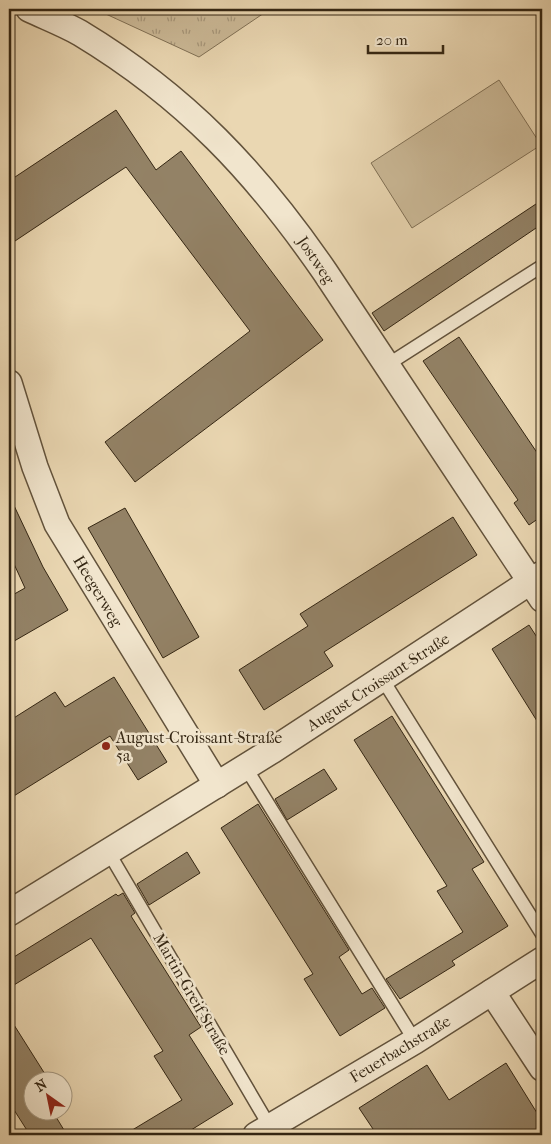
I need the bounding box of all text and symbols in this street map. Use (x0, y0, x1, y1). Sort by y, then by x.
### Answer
scale bar (368, 22, 444, 54)
text: 20 m (376, 31, 408, 49)
street label: Jostweg (292, 231, 339, 288)
street label: Heegerweg (69, 552, 127, 630)
street label: August-Croissant-Straße (302, 629, 453, 736)
place label: August-Croissant-Straße 5a (115, 728, 282, 765)
marker: August-Croissant-Straße 5a (100, 740, 112, 752)
street label: Martin-Greif-Straße (149, 930, 235, 1058)
street label: Feuerbachstraße (346, 1011, 454, 1087)
north arrow (22, 1072, 72, 1122)
text: N (32, 1075, 51, 1096)

